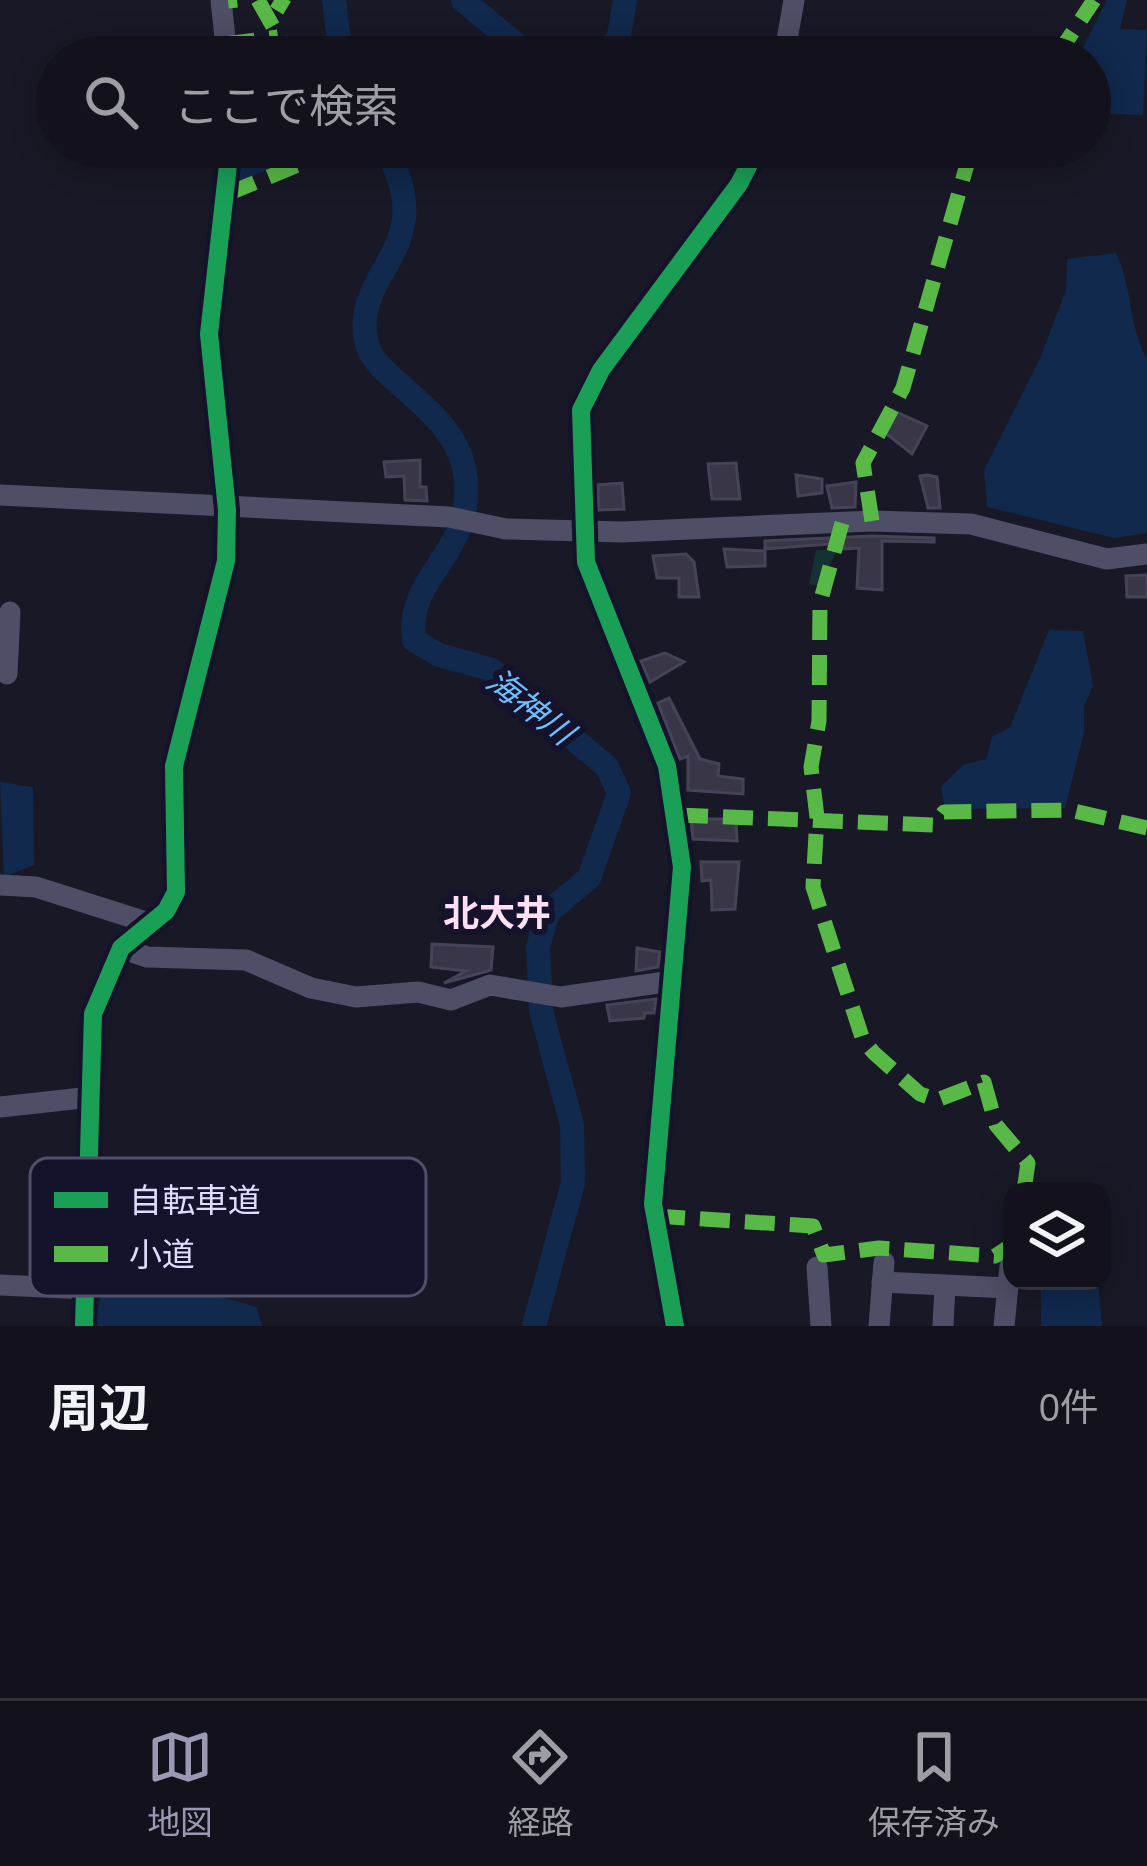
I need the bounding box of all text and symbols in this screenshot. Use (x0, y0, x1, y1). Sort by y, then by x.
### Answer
search box (36, 36, 1111, 168)
icon: search (78, 69, 144, 135)
text: ここで検索 (174, 76, 399, 134)
water label: 海神川 (479, 659, 586, 755)
district label: 北大井 (443, 889, 551, 936)
legend (30, 1158, 426, 1296)
text: 自転車道 (129, 1178, 261, 1221)
map controls (1003, 1182, 1111, 1290)
button: layers (1003, 1182, 1111, 1290)
text: 小道 (129, 1232, 195, 1275)
text: 周辺 (48, 1374, 150, 1440)
text: 0件 (1039, 1381, 1099, 1432)
tab: 地図 (147, 1724, 213, 1844)
tab: 経路 (507, 1724, 573, 1844)
tab: 保存済み (868, 1724, 1000, 1844)

